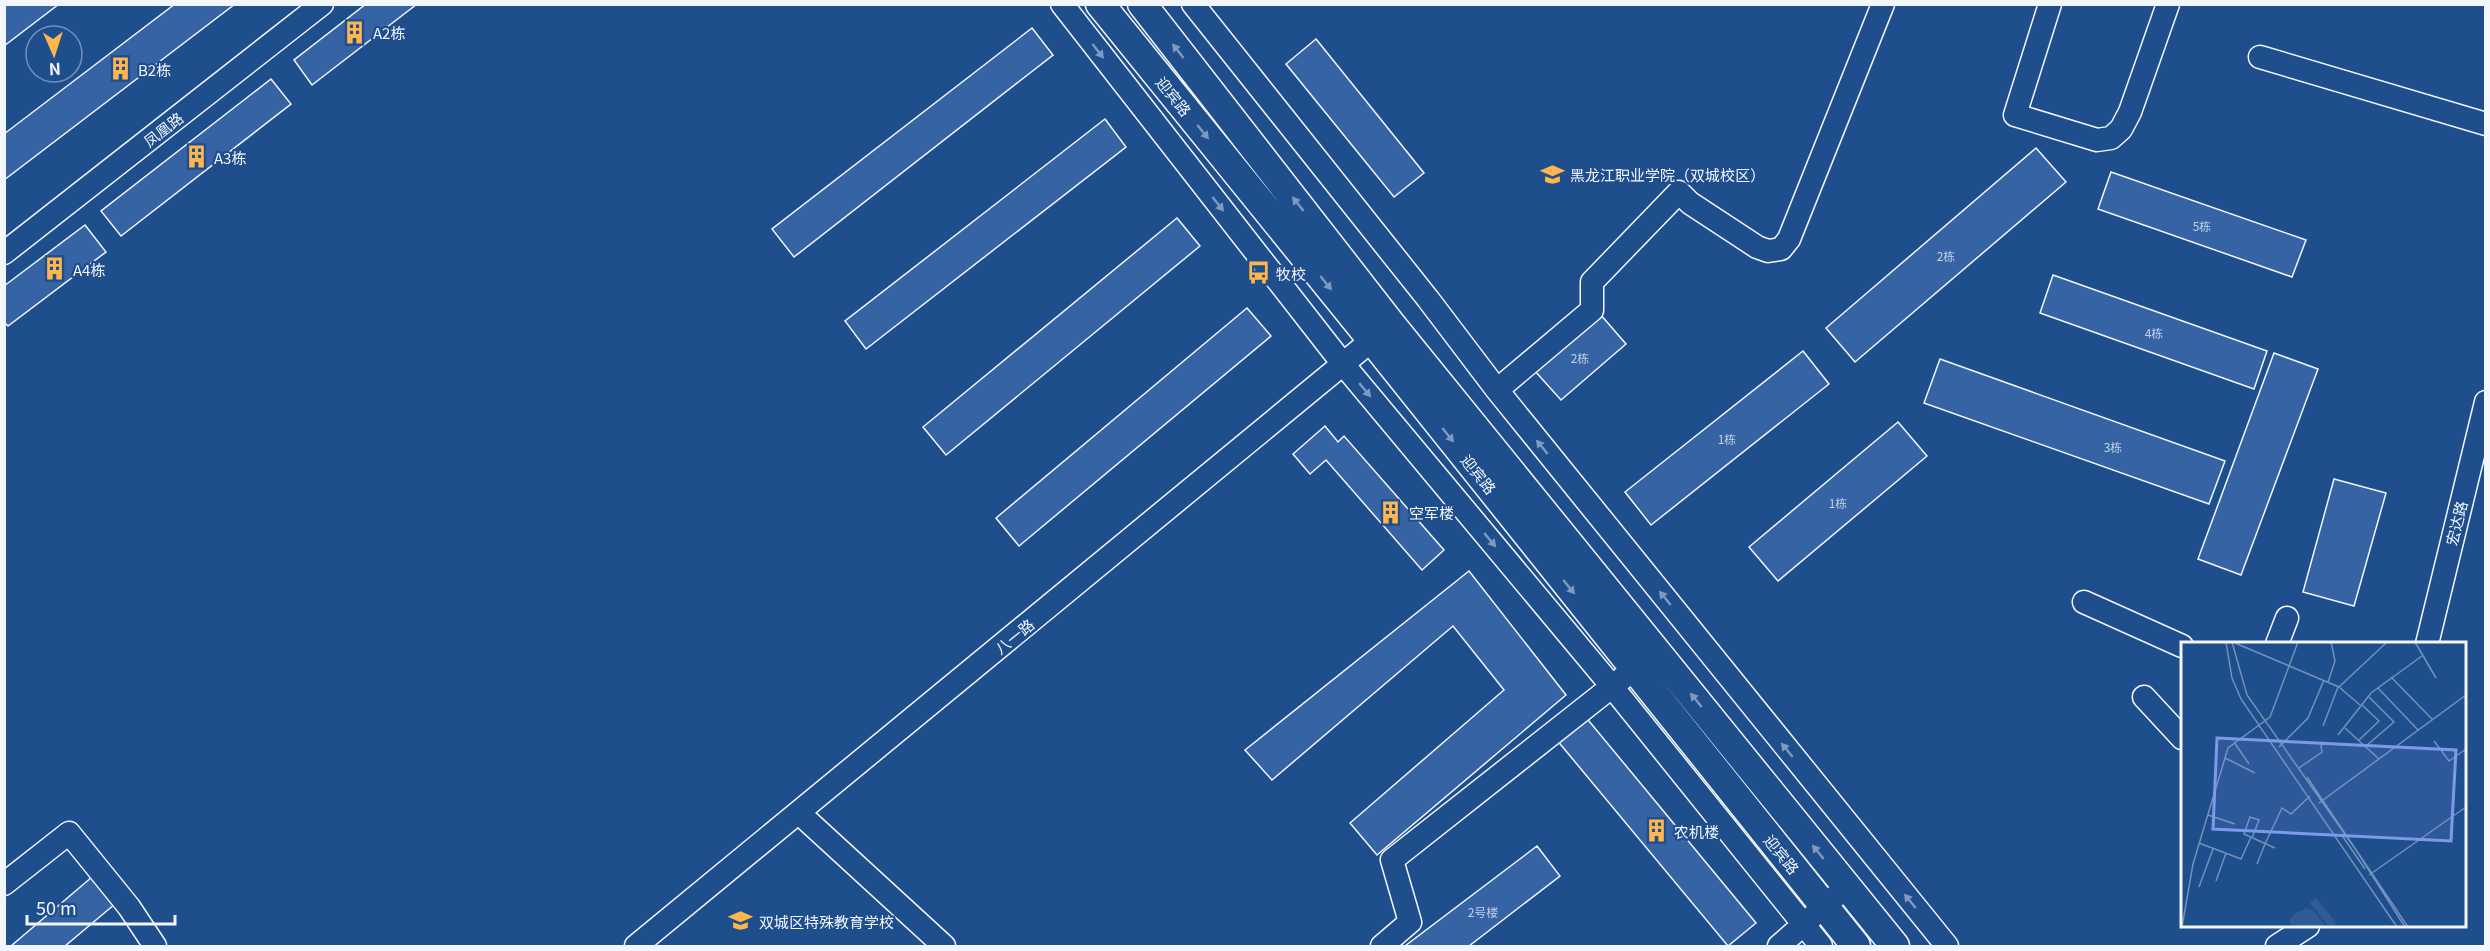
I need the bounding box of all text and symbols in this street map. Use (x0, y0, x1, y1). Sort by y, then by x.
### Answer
building icon: A2栋 (342, 19, 368, 45)
place label: A2栋 (373, 22, 405, 43)
north arrow (24, 24, 84, 84)
one-way arrow (1091, 43, 1103, 58)
one-way arrow (1172, 43, 1184, 58)
building icon: B2栋 (107, 56, 133, 82)
text: N (48, 58, 61, 82)
place label: B2栋 (138, 59, 171, 80)
street label: 迎宾路 (1152, 72, 1196, 120)
street label: 凤凰路 (139, 107, 187, 151)
one-way arrow (1196, 124, 1209, 140)
building icon: A3栋 (183, 144, 209, 170)
place label: A3栋 (214, 147, 246, 168)
school or university icon: 黑龙江职业学院（双城校区） (1539, 161, 1565, 187)
place label: 黑龙江职业学院（双城校区） (1570, 164, 1765, 185)
one-way arrow (1211, 196, 1224, 212)
one-way arrow (1292, 197, 1304, 212)
house number: 5栋 (2193, 217, 2211, 234)
house number: 2栋 (1937, 247, 1955, 264)
building icon: A4栋 (42, 256, 68, 282)
place label: A4栋 (73, 259, 105, 280)
bus stop icon: 牧校 (1245, 260, 1271, 286)
place label: 牧校 (1276, 263, 1306, 284)
one-way arrow (1319, 275, 1332, 291)
house number: 4栋 (2145, 324, 2163, 341)
house number: 2栋 (1571, 349, 1589, 366)
one-way arrow (1358, 382, 1371, 397)
one-way arrow (1441, 427, 1454, 443)
house number: 1栋 (1718, 430, 1736, 447)
house number: 3栋 (2104, 438, 2122, 455)
one-way arrow (1537, 439, 1549, 454)
street label: 迎宾路 (1457, 450, 1501, 498)
house number: 1栋 (1829, 494, 1847, 511)
building icon: 空军楼 (1378, 499, 1404, 525)
street label: 宏达路 (2440, 499, 2472, 547)
place label: 空军楼 (1409, 502, 1454, 523)
one-way arrow (1483, 532, 1496, 547)
one-way arrow (1563, 580, 1575, 595)
one-way arrow (1659, 591, 1671, 606)
street label: 八一路 (990, 614, 1038, 658)
inset map (2181, 642, 2466, 927)
one-way arrow (1690, 693, 1702, 708)
one-way arrow (1781, 742, 1794, 758)
building icon: 农机楼 (1643, 818, 1669, 844)
place label: 农机楼 (1674, 821, 1719, 842)
street label: 迎宾路 (1760, 830, 1804, 878)
one-way arrow (1812, 844, 1825, 860)
scale bar (27, 888, 176, 926)
one-way arrow (1904, 893, 1917, 909)
text: 50 m (36, 894, 77, 920)
house number: 2号楼 (1468, 903, 1498, 920)
school or university icon: 双城区特殊教育学校 (728, 908, 754, 934)
place label: 双城区特殊教育学校 (759, 911, 894, 932)

